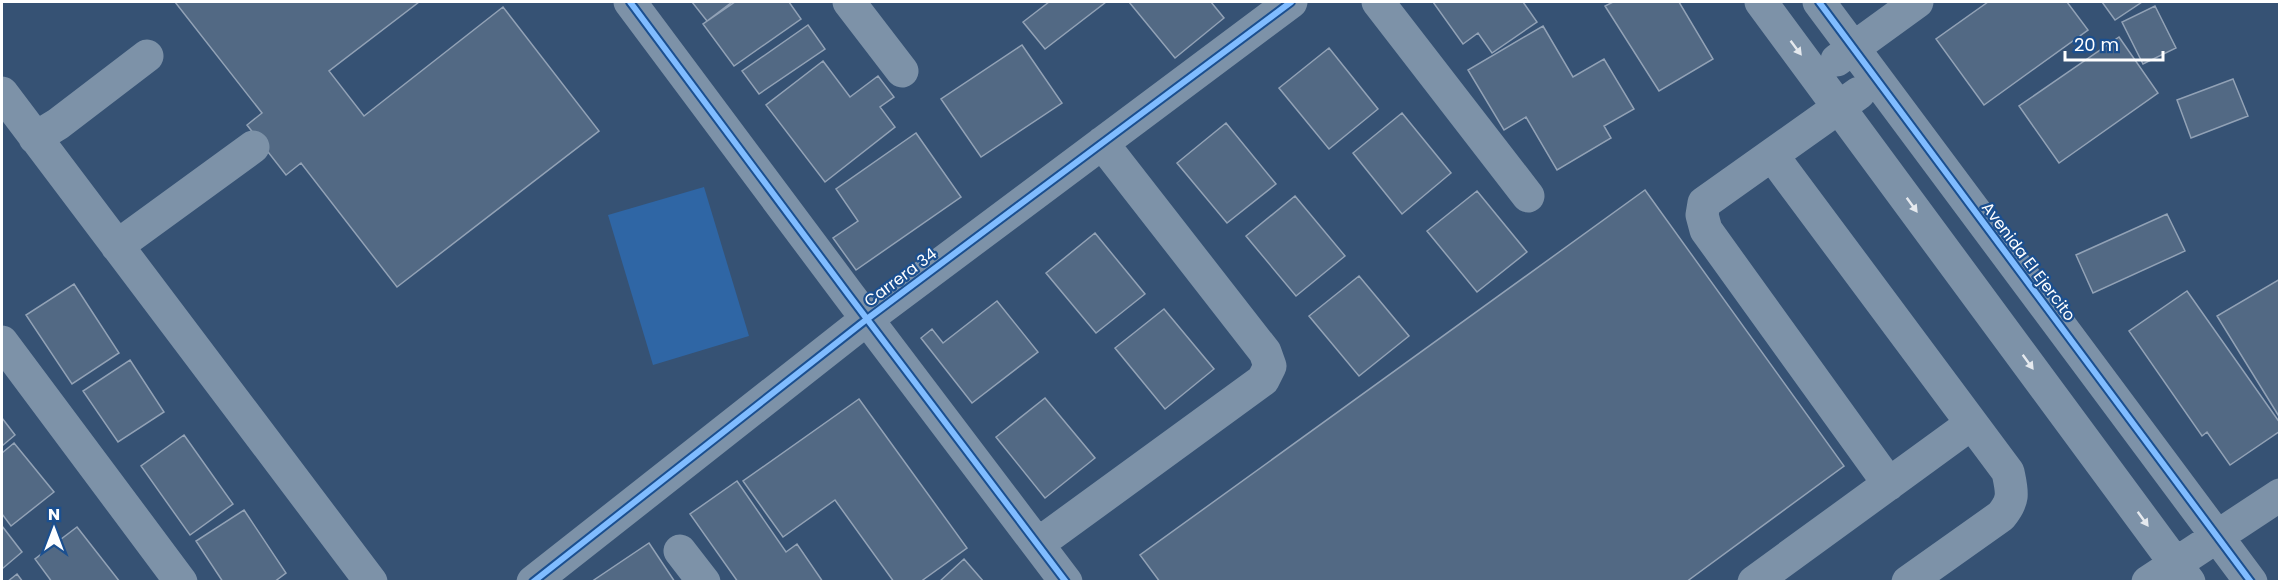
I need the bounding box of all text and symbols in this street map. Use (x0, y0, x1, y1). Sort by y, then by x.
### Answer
scale bar (2065, 24, 2162, 62)
text: 20 m (2074, 32, 2119, 57)
one-way arrow (1790, 40, 1802, 56)
one-way arrow (1906, 197, 1919, 213)
street label: Avenida El Ejercito (1976, 197, 2081, 326)
street label: Carrera 34 (859, 242, 941, 312)
one-way arrow (2022, 354, 2034, 370)
north arrow (24, 499, 84, 559)
text: N (48, 503, 60, 526)
one-way arrow (2137, 511, 2149, 527)

